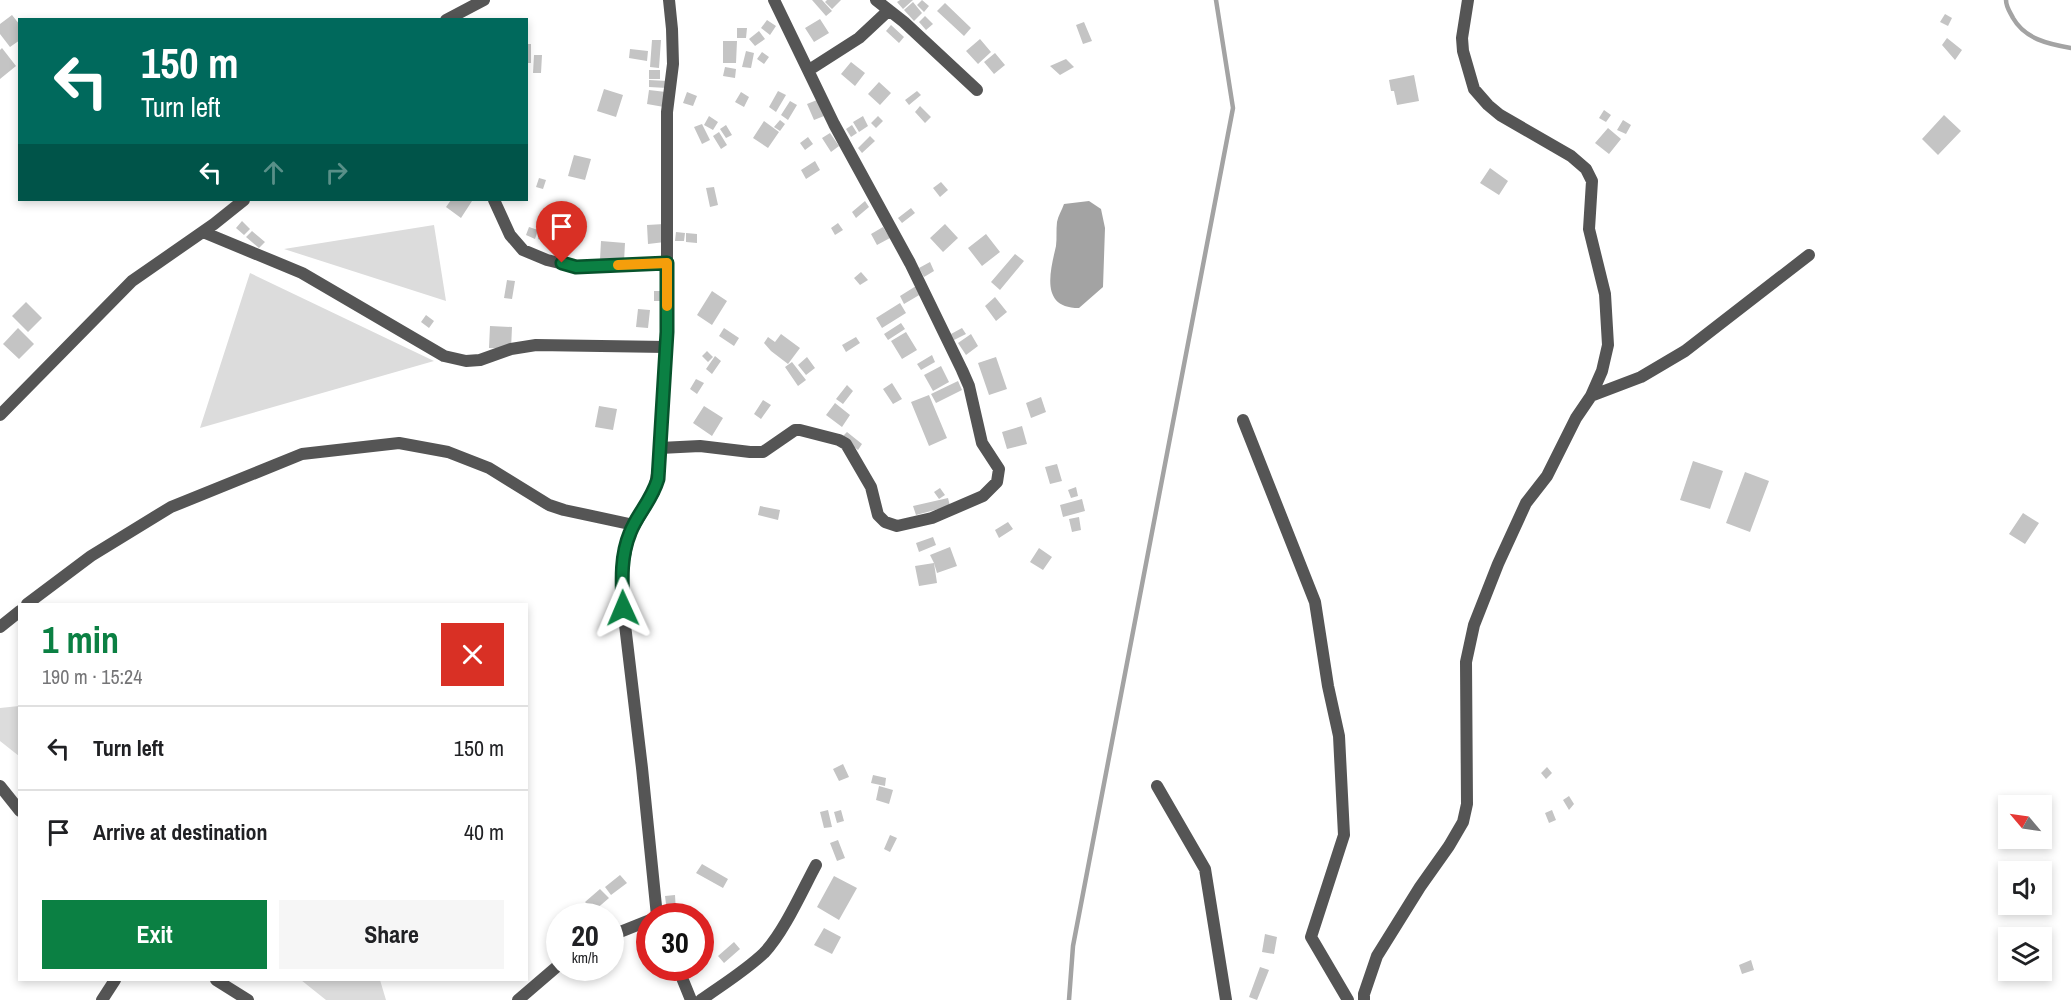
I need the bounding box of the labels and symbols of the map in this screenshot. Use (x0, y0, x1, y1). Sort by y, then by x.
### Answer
pin (536, 201, 587, 263)
position arrow (591, 576, 655, 640)
north arrow (1998, 795, 2052, 849)
speed limit sign: 30 (636, 903, 714, 981)

